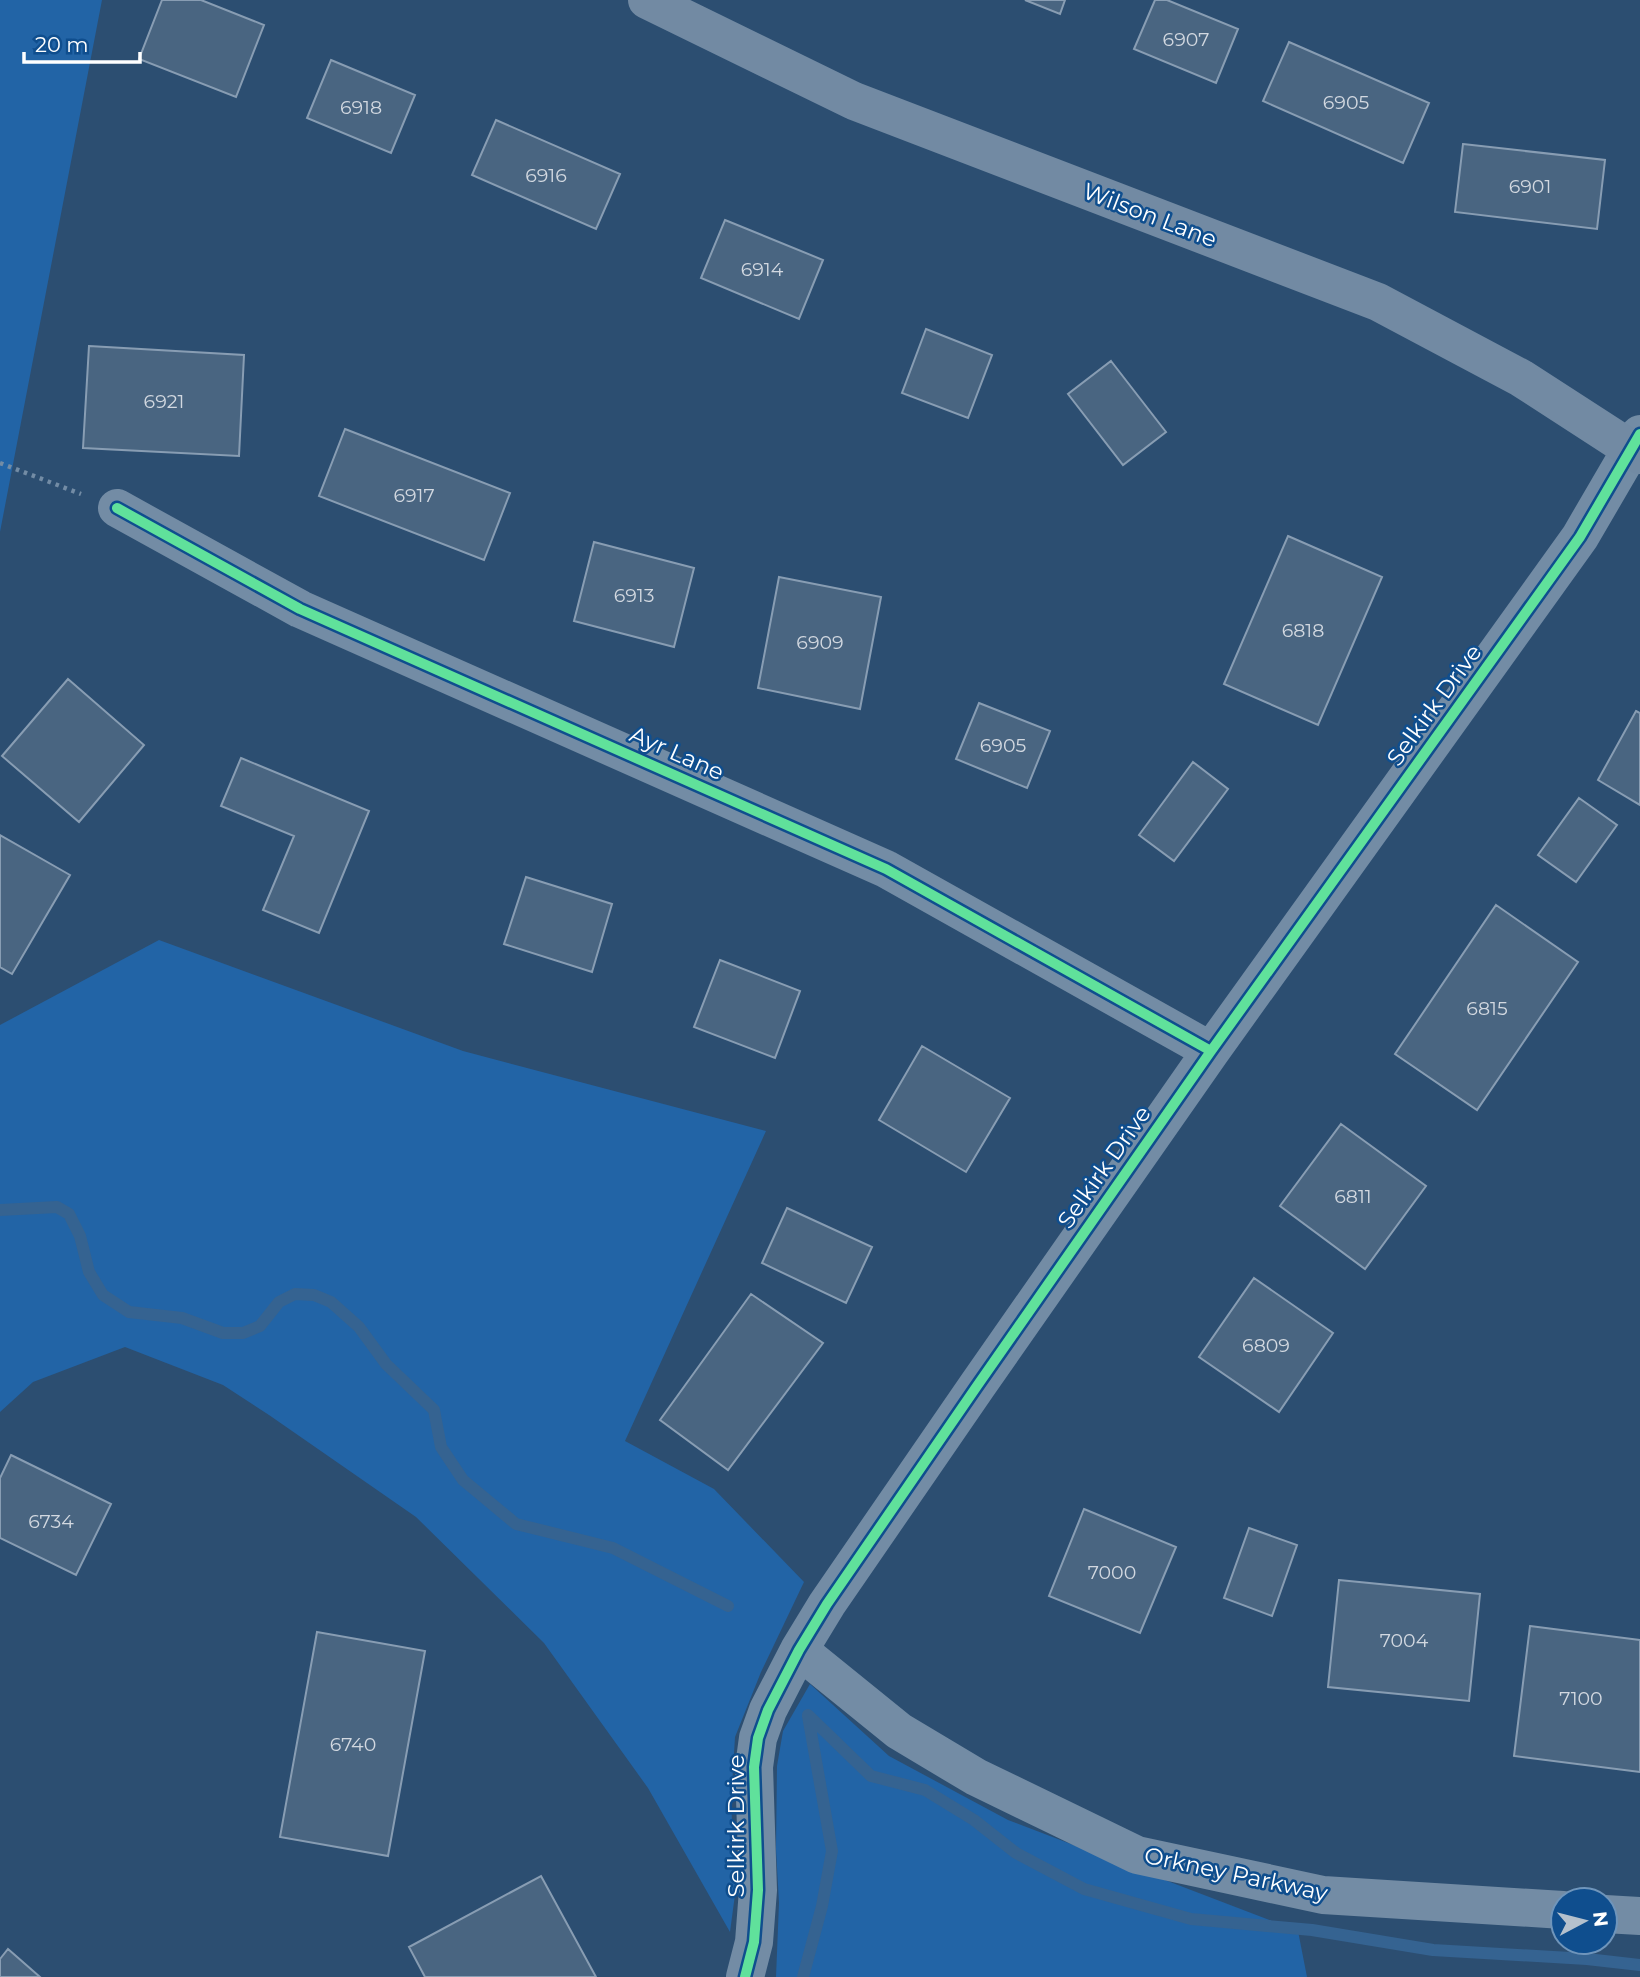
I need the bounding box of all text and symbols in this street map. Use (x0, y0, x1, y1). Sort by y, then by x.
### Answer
scale bar (24, 21, 140, 65)
house number: 6907 (1163, 28, 1209, 51)
text: 20 m (35, 32, 89, 57)
house number: 6905 (1323, 91, 1369, 114)
house number: 6918 (340, 96, 382, 119)
house number: 6916 (525, 164, 567, 187)
house number: 6901 (1509, 175, 1551, 198)
street label: Wilson Lane (1079, 177, 1221, 253)
house number: 6914 (741, 258, 784, 281)
house number: 6921 (144, 390, 184, 413)
house number: 6917 (393, 484, 435, 507)
house number: 6913 (614, 584, 654, 607)
house number: 6818 (1282, 619, 1324, 642)
house number: 6909 (796, 631, 844, 654)
street label: Selkirk Drive (1381, 639, 1487, 771)
street label: Ayr Lane (626, 720, 728, 786)
house number: 6905 (980, 734, 1026, 757)
house number: 6815 (1466, 997, 1508, 1020)
street label: Selkirk Drive (1051, 1100, 1157, 1234)
house number: 6811 (1334, 1185, 1372, 1208)
house number: 6809 (1242, 1334, 1290, 1357)
house number: 6734 (28, 1510, 74, 1533)
house number: 7000 (1088, 1561, 1136, 1584)
house number: 7004 (1380, 1629, 1429, 1652)
house number: 7100 (1559, 1687, 1603, 1710)
house number: 6740 (330, 1733, 376, 1756)
street label: Selkirk Drive (722, 1754, 750, 1898)
street label: Orkney Parkway (1142, 1841, 1331, 1907)
north arrow (1549, 1886, 1619, 1956)
text: N (1588, 1910, 1613, 1928)

